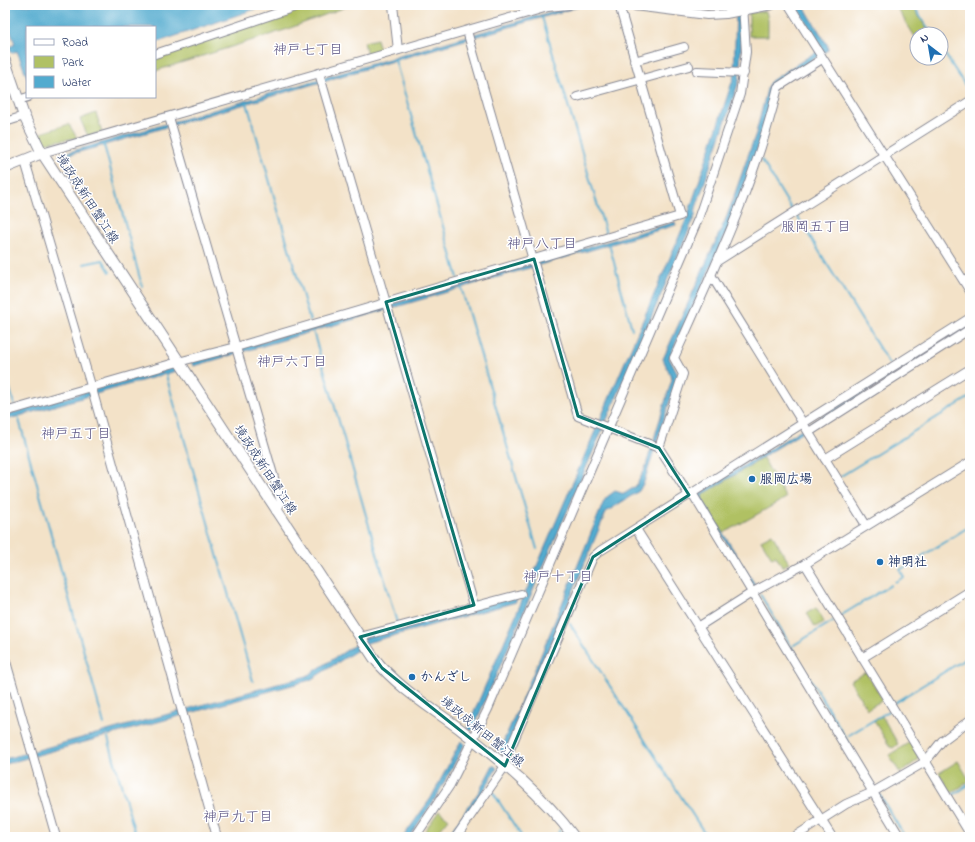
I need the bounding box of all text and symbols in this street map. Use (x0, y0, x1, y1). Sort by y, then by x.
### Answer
legend (26, 26, 156, 98)
north arrow (909, 26, 949, 66)
text: N (917, 30, 932, 47)
text: Road (62, 34, 88, 52)
district label: 神戸七丁目 (273, 40, 343, 61)
text: Park (62, 54, 84, 72)
text: Water (62, 74, 91, 92)
street label: 境政成新田蟹江線 (51, 150, 124, 249)
district label: 服岡五丁目 (781, 217, 851, 238)
district label: 神戸八丁目 (507, 234, 577, 255)
district label: 神戸六丁目 (257, 352, 327, 373)
street label: 境政成新田蟹江線 (229, 421, 302, 520)
district label: 神戸五丁目 (41, 424, 111, 445)
place label: 服岡広場 (760, 470, 812, 489)
marker: 服岡広場 (747, 474, 757, 484)
place label: 神明社 (888, 553, 927, 572)
marker: 神明社 (875, 557, 885, 567)
district label: 神戸十丁目 (523, 567, 593, 588)
place label: かんざし (420, 668, 472, 687)
marker: かんざし (407, 672, 417, 682)
street label: 境政成新田蟹江線 (436, 692, 529, 773)
district label: 神戸九丁目 (203, 807, 273, 828)

